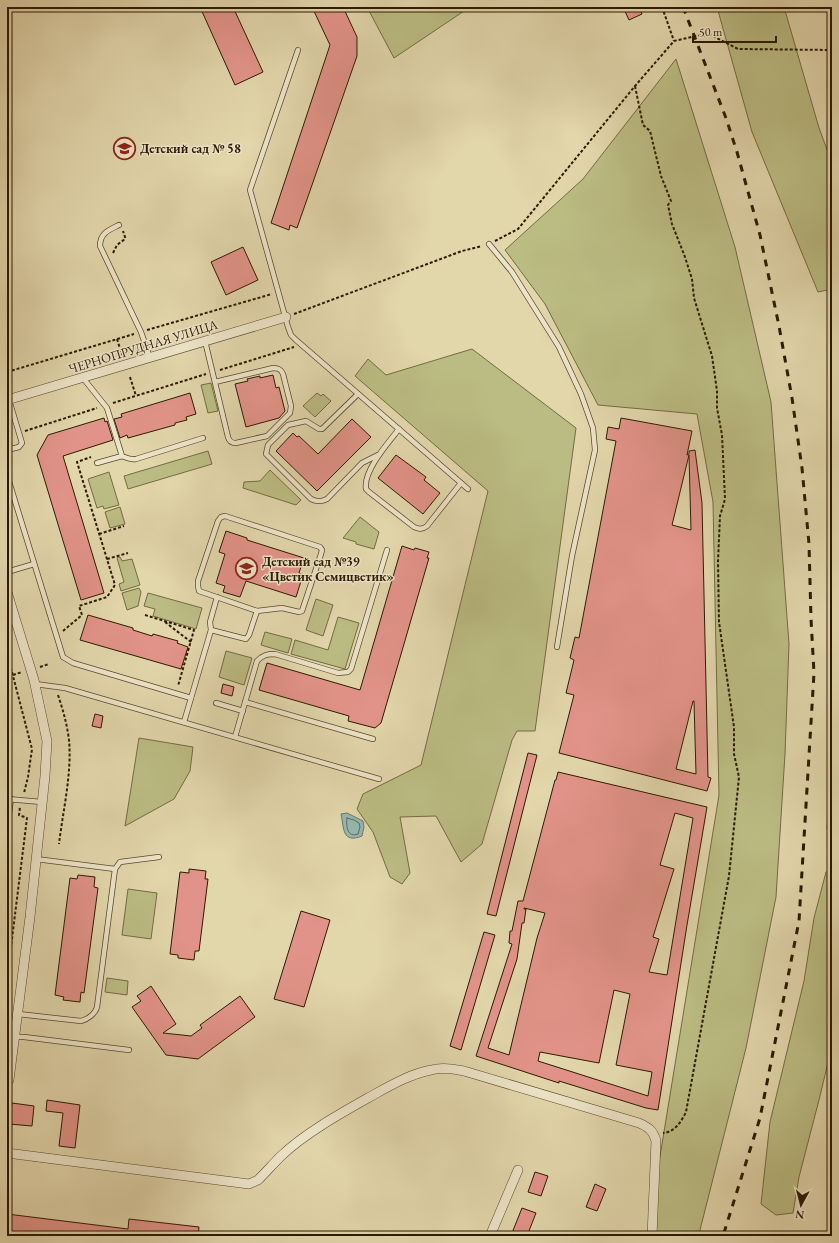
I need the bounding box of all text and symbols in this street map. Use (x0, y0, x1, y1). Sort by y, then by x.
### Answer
scale bar (693, 18, 776, 44)
text: 50 m (699, 24, 723, 40)
school or university icon: Детский сад № 58 (112, 135, 138, 161)
place label: Детский сад № 58 (140, 140, 241, 157)
street label: ЧЕРНОПРУДНАЯ УЛИЦА (66, 315, 221, 377)
place label: Детский сад №39 «Цветик Семицветик» (262, 553, 394, 585)
school or university icon: Детский сад №39 «Цветик Семицветик» (233, 555, 259, 581)
north arrow (781, 1185, 821, 1225)
text: N (794, 1207, 805, 1222)

